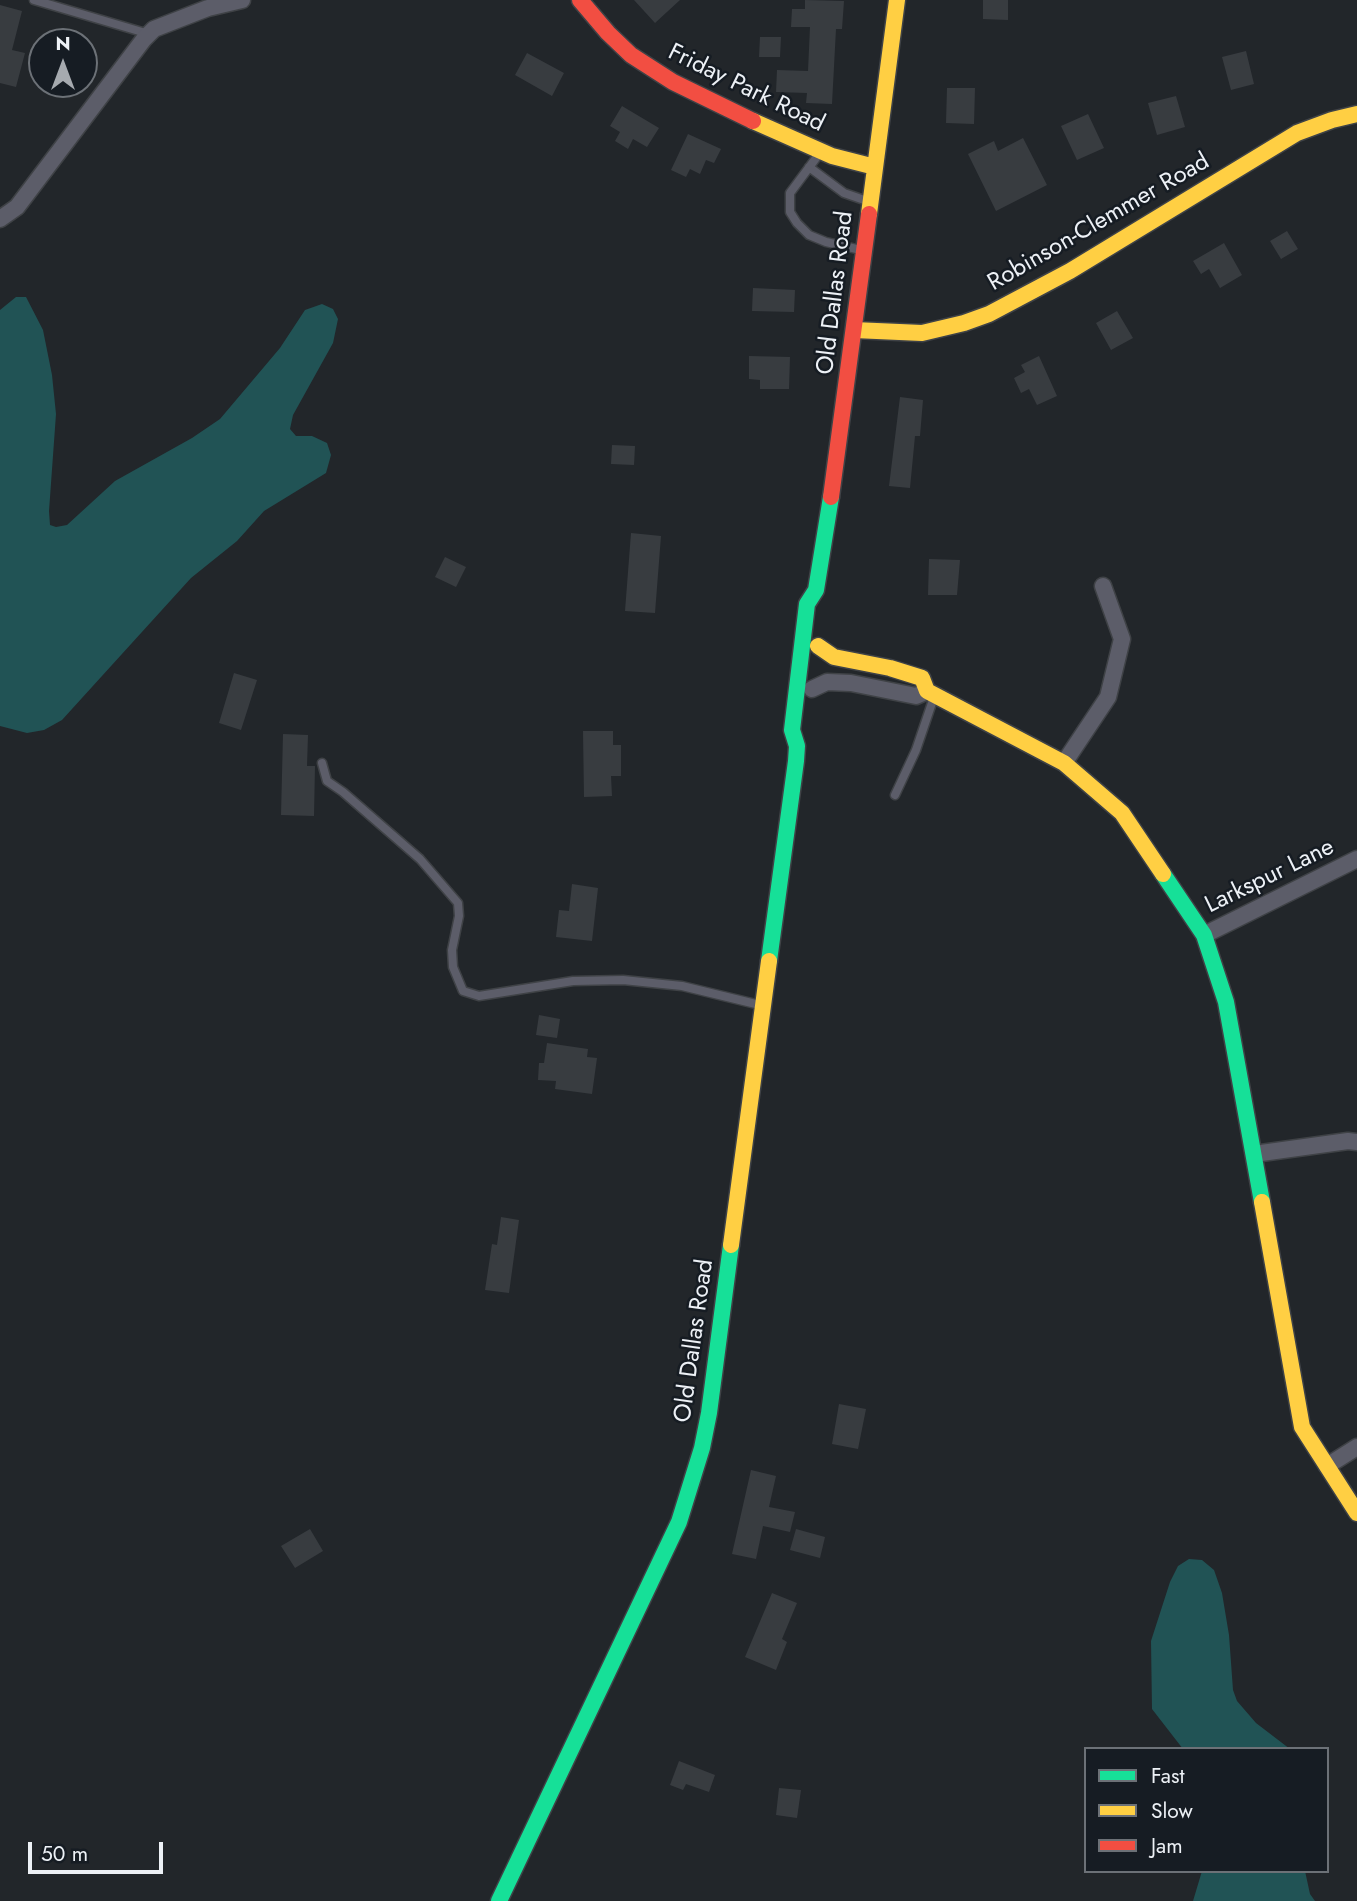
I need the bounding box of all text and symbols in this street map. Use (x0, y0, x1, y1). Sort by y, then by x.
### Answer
north arrow (28, 28, 98, 98)
text: N (55, 30, 71, 57)
street label: Friday Park Road (663, 39, 829, 139)
street label: Robinson-Clemmer Road (983, 148, 1215, 298)
street label: Old Dallas Road (812, 210, 860, 376)
street label: Larkspur Lane (1201, 833, 1339, 921)
street label: Old Dallas Road (669, 1258, 721, 1424)
legend (1084, 1747, 1329, 1873)
text: Fast (1151, 1761, 1184, 1791)
text: Slow (1151, 1796, 1193, 1826)
scale bar (32, 1828, 166, 1872)
text: Jam (1151, 1831, 1183, 1861)
text: 50 m (41, 1839, 88, 1869)

